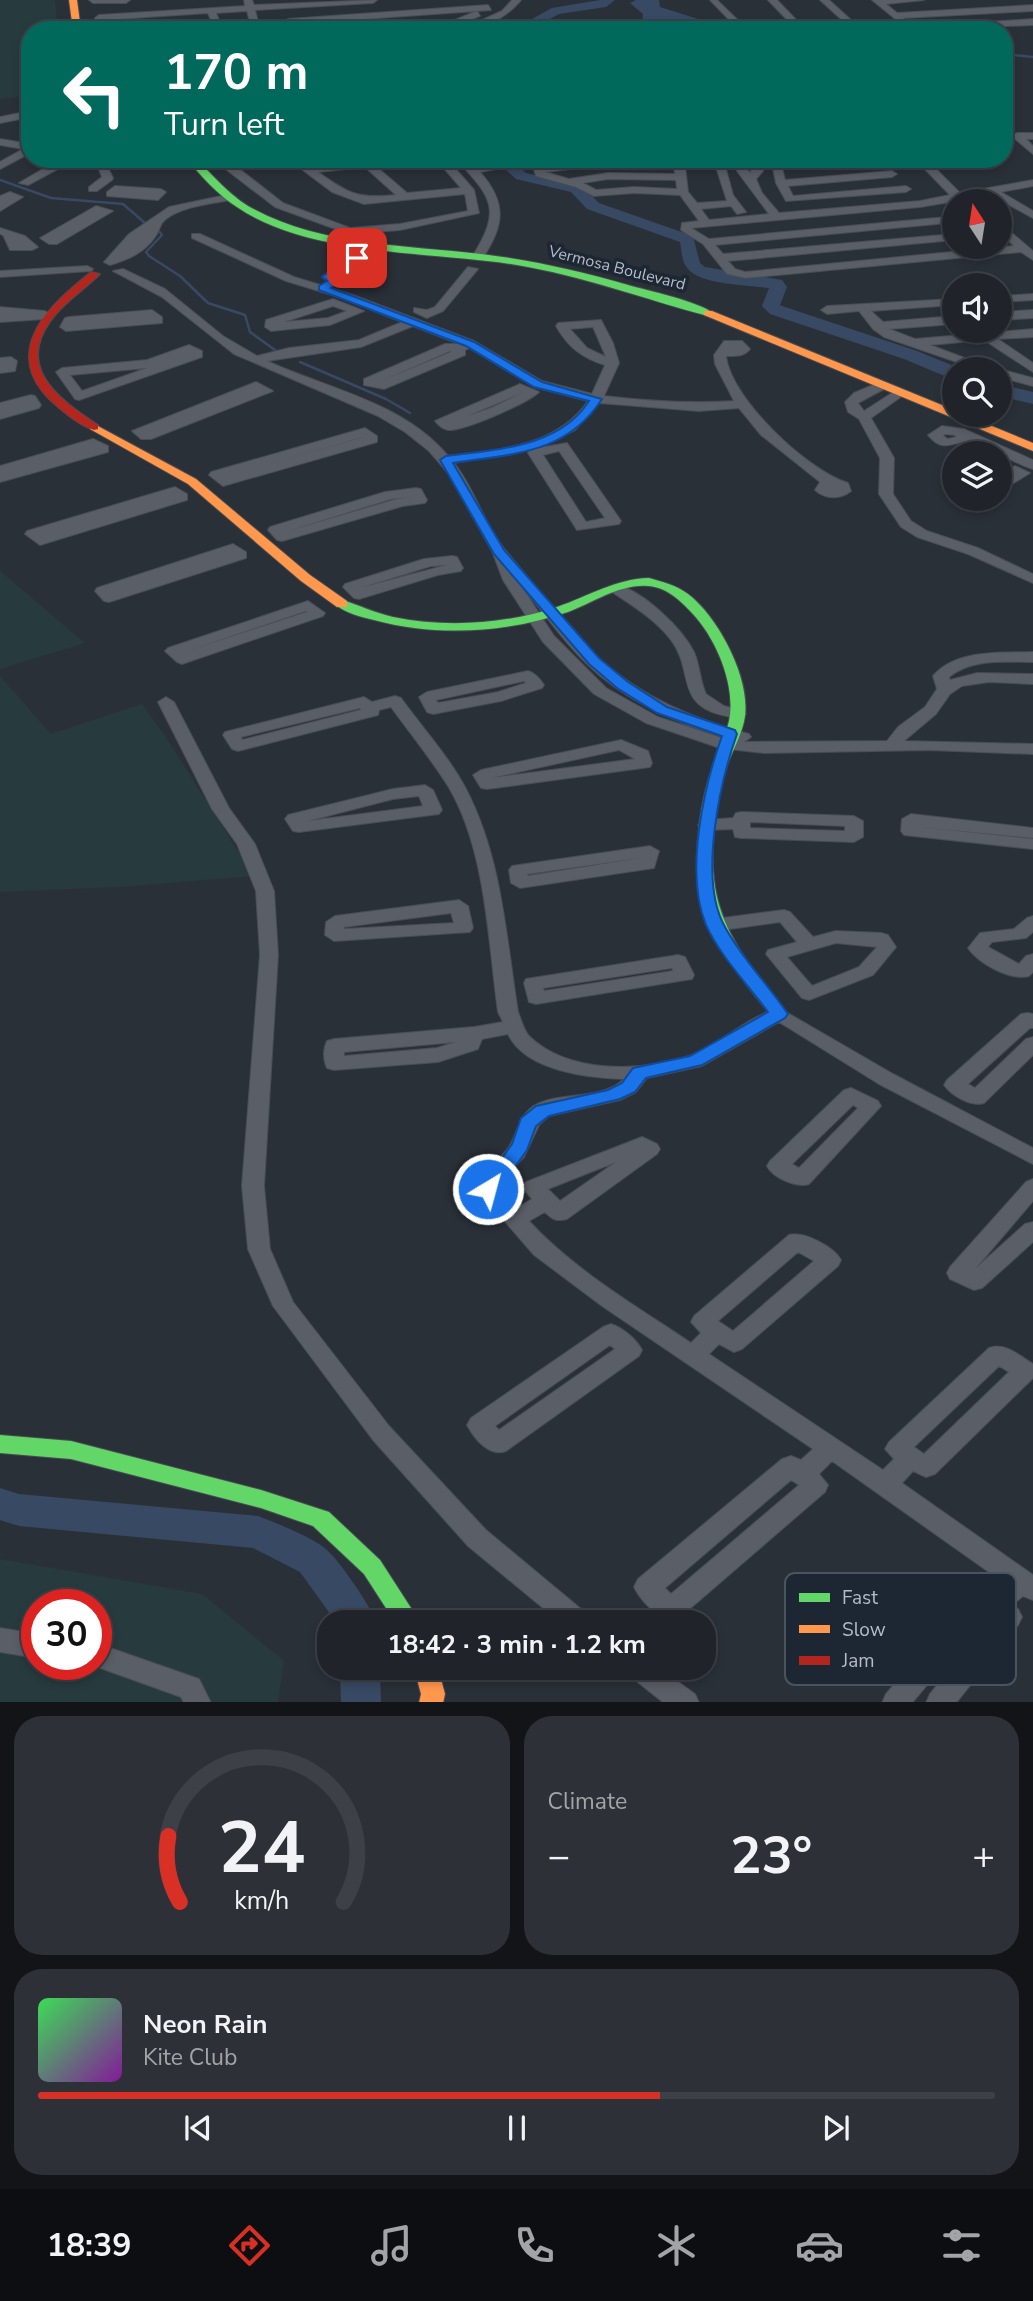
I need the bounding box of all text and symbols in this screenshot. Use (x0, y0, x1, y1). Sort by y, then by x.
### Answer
text: 170 m (164, 39, 308, 106)
icon: left (49, 49, 140, 140)
text: Turn left (164, 103, 284, 146)
north arrow (942, 189, 1012, 259)
map controls (942, 189, 1012, 511)
pin (327, 228, 387, 288)
icon: arrive (338, 239, 376, 277)
street label: Vermosa Boulevard (545, 240, 688, 296)
button: sound (942, 273, 1012, 343)
button: search (942, 357, 1012, 427)
button: layers (942, 441, 1012, 511)
position arrow (451, 1152, 525, 1226)
legend (785, 1573, 1016, 1685)
text: Fast (842, 1585, 878, 1611)
speed limit sign: 30 (21, 1589, 112, 1680)
text: Slow (842, 1617, 886, 1643)
text: 18:42 · 3 min · 1.2 km (387, 1627, 646, 1662)
text: Jam (841, 1648, 875, 1674)
text: Climate (548, 1786, 627, 1817)
text: 24 (218, 1798, 305, 1898)
text: 23° (730, 1820, 812, 1891)
text: − (548, 1831, 570, 1882)
text: + (972, 1831, 995, 1882)
text: km/h (234, 1883, 289, 1917)
text: Neon Rain (143, 2007, 268, 2042)
text: Kite Club (143, 2042, 237, 2073)
icon: previous (179, 2109, 217, 2147)
icon: pause (498, 2109, 536, 2147)
icon: next (817, 2109, 855, 2147)
icon: directions (225, 2221, 274, 2270)
icon: music (367, 2221, 416, 2270)
icon: phone (510, 2221, 559, 2270)
icon: climate (652, 2221, 701, 2270)
icon: car (795, 2221, 844, 2270)
icon: filters (937, 2221, 986, 2270)
text: 18:39 (47, 2224, 131, 2267)

